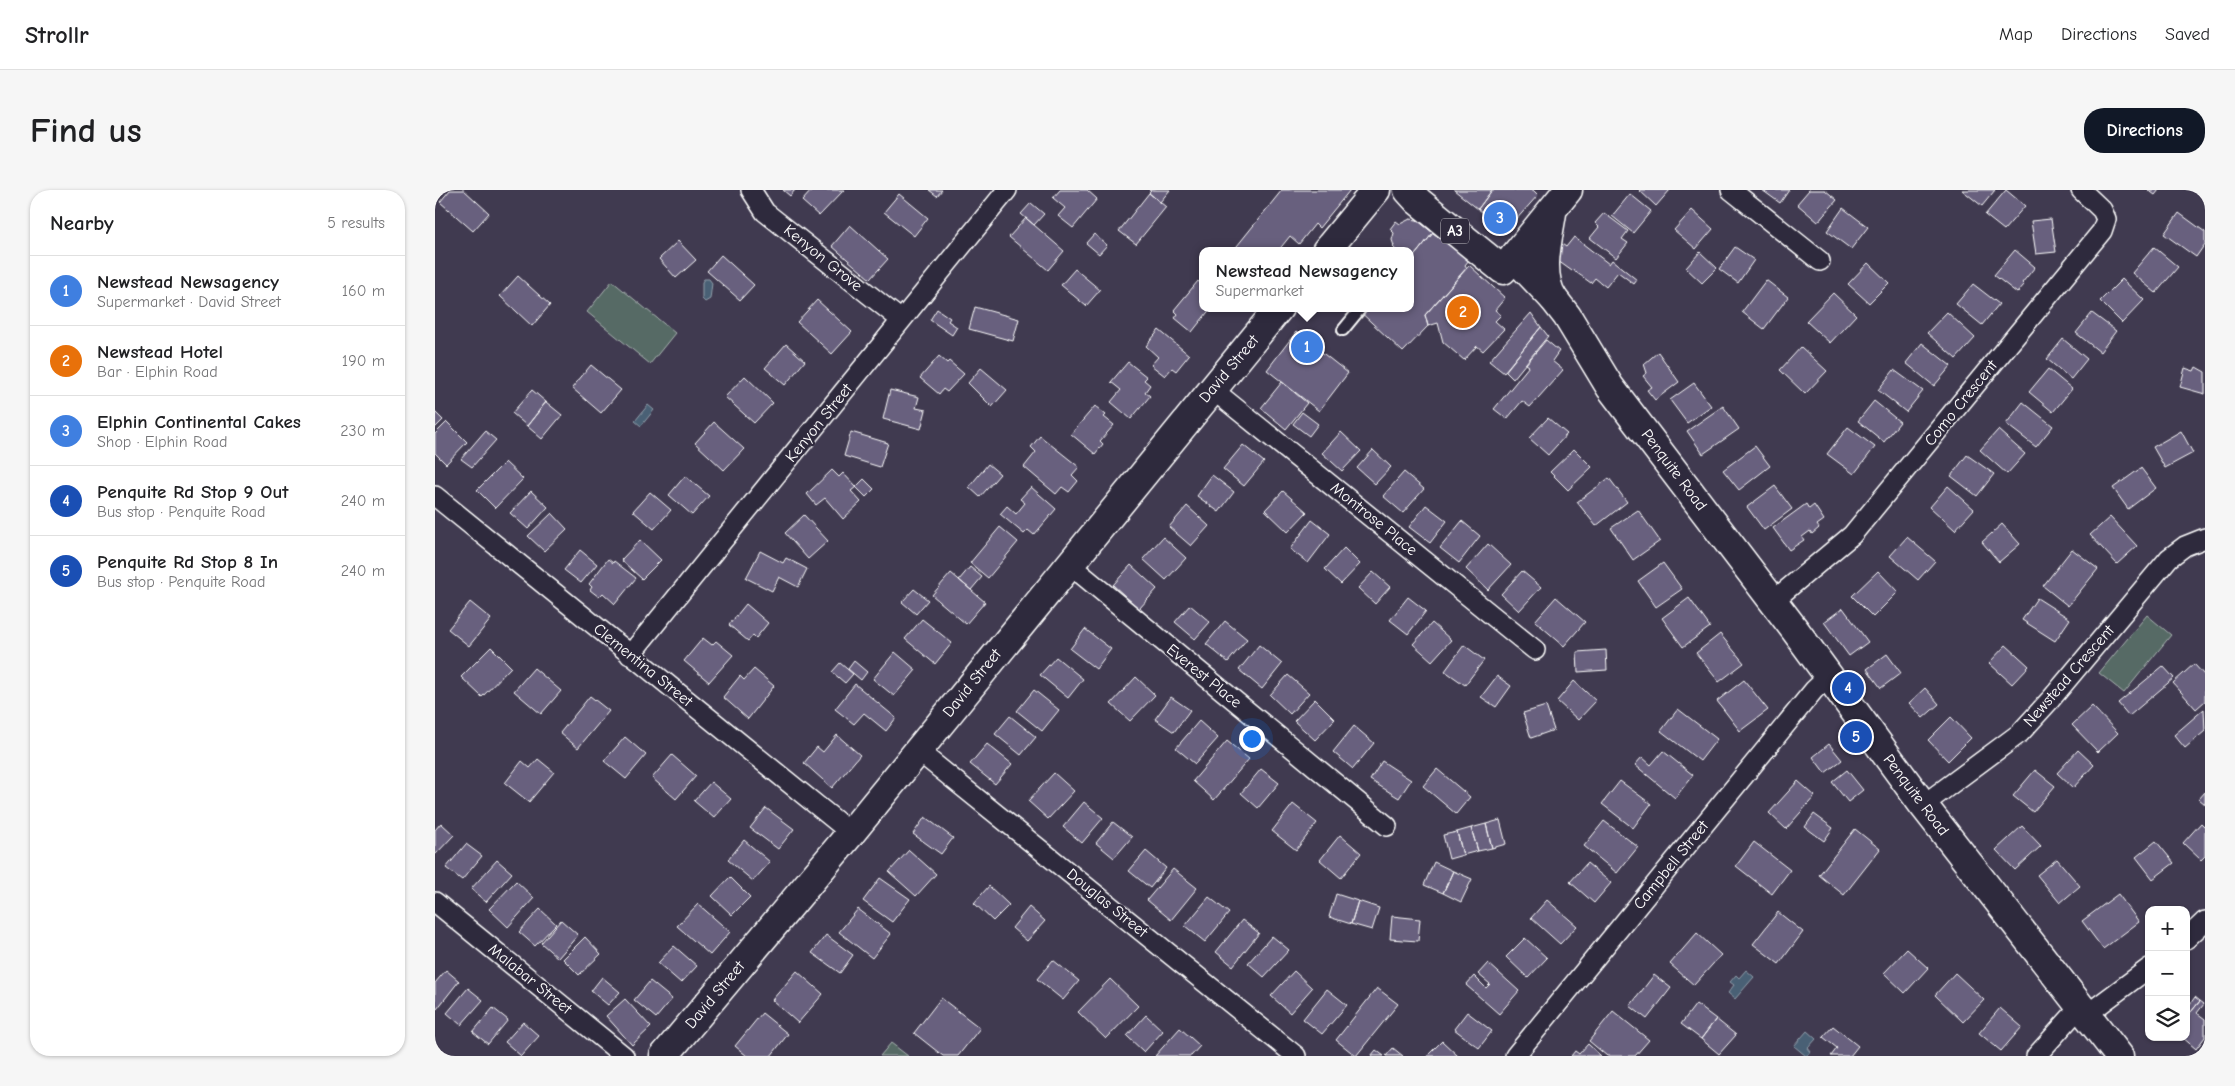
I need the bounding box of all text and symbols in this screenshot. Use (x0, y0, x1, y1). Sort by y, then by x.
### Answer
text: Strollr (25, 21, 89, 49)
text: Map (1999, 24, 2033, 45)
text: Directions (2061, 24, 2137, 45)
text: Saved (2165, 24, 2210, 45)
button: Directions (2084, 108, 2205, 153)
text: Find us (30, 110, 142, 151)
pin: 3 (1484, 199, 1516, 237)
text: Nearby (50, 211, 114, 235)
text: 5 results (327, 214, 385, 232)
road number: A3 (1441, 218, 1469, 244)
street label: Kenyon Grove (780, 221, 866, 295)
popup (1199, 247, 1414, 312)
text: Newstead Newsagency (1216, 260, 1397, 282)
text: Newstead Newsagency (97, 271, 279, 293)
text: 1 (63, 282, 69, 300)
text: 160 m (342, 282, 385, 300)
text: Supermarket (1216, 282, 1303, 300)
text: Supermarket · David Street (97, 293, 281, 311)
pin: 2 (1447, 293, 1479, 331)
pin: 1 (1291, 328, 1323, 366)
street label: David Street (1196, 331, 1263, 406)
text: Newstead Hotel (97, 341, 223, 363)
text: 2 (62, 352, 70, 370)
text: 190 m (342, 352, 385, 370)
street label: Como Crescent (1921, 356, 2001, 449)
text: Bar · Elphin Road (97, 363, 218, 381)
street label: Kenyon Street (782, 380, 856, 466)
text: Elphin Continental Cakes (97, 411, 301, 433)
text: 3 (62, 422, 70, 440)
text: 230 m (340, 422, 385, 440)
street label: Penquite Road (1638, 426, 1710, 514)
text: Shop · Elphin Road (97, 433, 227, 451)
street label: Montrose Place (1327, 479, 1421, 559)
text: Penquite Rd Stop 9 Out (97, 481, 288, 503)
text: 4 (62, 492, 70, 510)
text: 240 m (341, 492, 385, 510)
text: Bus stop · Penquite Road (97, 503, 266, 521)
text: Penquite Rd Stop 8 In (97, 551, 278, 573)
text: 5 (62, 562, 70, 580)
text: 240 m (341, 562, 385, 580)
text: Bus stop · Penquite Road (97, 573, 266, 591)
street label: Clementina Street (590, 620, 696, 711)
street label: Newstead Crescent (2020, 621, 2118, 730)
street label: Everest Place (1163, 640, 1245, 712)
street label: David Street (939, 645, 1005, 721)
pin: 4 (1832, 669, 1864, 707)
pin: 5 (1840, 718, 1872, 756)
your location (1239, 726, 1265, 752)
street label: Penquite Road (1880, 751, 1952, 839)
street label: Campbell Street (1630, 817, 1712, 913)
street label: Douglas Street (1063, 865, 1151, 941)
map controls (2145, 906, 2190, 1041)
button: + (2145, 906, 2190, 951)
street label: Malabar Street (485, 940, 576, 1018)
button: − (2145, 951, 2190, 996)
street label: David Street (682, 957, 749, 1032)
button: layers (2145, 996, 2190, 1041)

